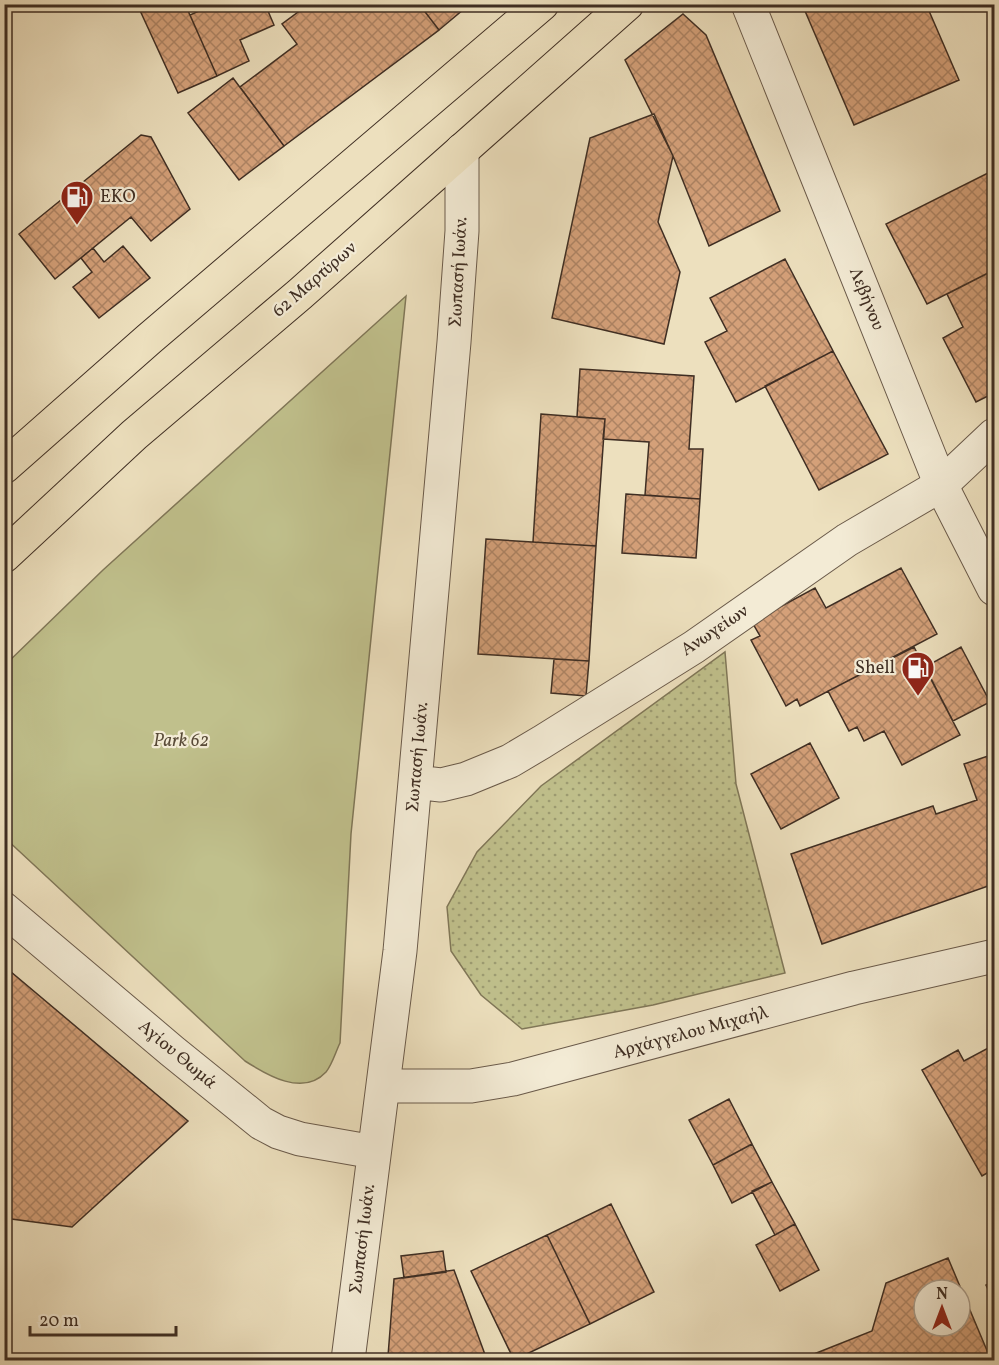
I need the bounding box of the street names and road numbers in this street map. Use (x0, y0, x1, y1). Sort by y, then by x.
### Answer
street label: Σωπασή Ιωάν. (444, 216, 474, 328)
street label: 62 Μαρτύρων (267, 236, 363, 324)
street label: Λεβήνου (842, 264, 890, 334)
street label: Ανωγείων (676, 599, 754, 663)
street label: Σωπασή Ιωάν. (401, 701, 435, 813)
street label: Αρχάγγελου Μιχαήλ (610, 1000, 772, 1066)
street label: Αγίου Θωμά (132, 1015, 222, 1096)
street label: Σωπασή Ιωάν. (344, 1183, 382, 1295)

